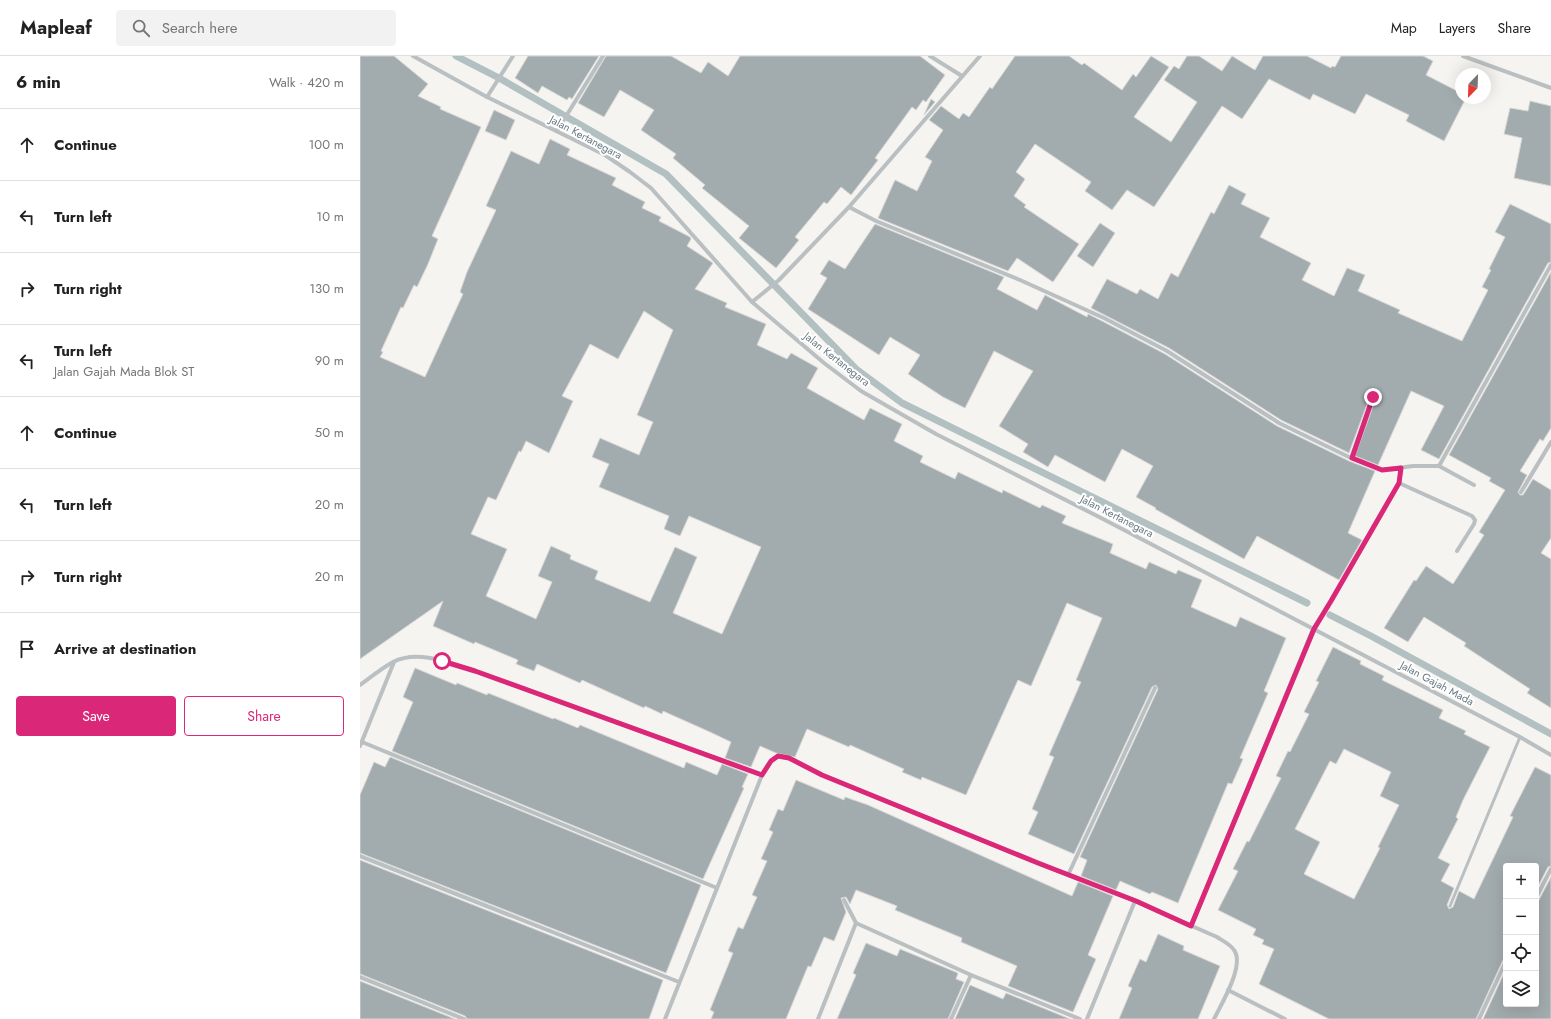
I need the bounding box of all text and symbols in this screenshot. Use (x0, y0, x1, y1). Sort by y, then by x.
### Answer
search box (116, 10, 396, 46)
text: Mapleaf (20, 14, 92, 41)
icon: search (130, 17, 152, 39)
text: Search here (162, 17, 238, 39)
text: Map (1391, 18, 1417, 38)
text: Layers (1439, 18, 1475, 38)
text: Share (1497, 18, 1531, 38)
north arrow (1455, 68, 1491, 104)
text: 6 min (16, 70, 61, 94)
text: Walk · 420 m (269, 73, 344, 92)
street label: Jalan Kertanegara (545, 110, 625, 163)
icon: ahead (16, 134, 38, 156)
text: Continue (54, 134, 117, 156)
text: 100 m (309, 135, 344, 154)
icon: left (16, 206, 38, 228)
text: Turn left (54, 206, 112, 228)
text: 10 m (316, 207, 344, 226)
icon: right (16, 278, 38, 300)
text: Turn right (54, 278, 122, 300)
text: 130 m (309, 279, 344, 298)
street label: Jalan Kertanegara (799, 327, 874, 390)
text: Turn left (54, 340, 112, 362)
icon: left (16, 350, 38, 372)
text: 90 m (315, 351, 344, 370)
text: Jalan Gajah Mada Blok ST (54, 362, 194, 381)
route end (1364, 388, 1382, 406)
icon: ahead (16, 422, 38, 444)
text: Continue (54, 422, 117, 444)
text: 50 m (315, 423, 344, 442)
street label: Jalan Kertanegara (1076, 490, 1156, 541)
icon: left (16, 494, 38, 516)
text: Turn left (54, 494, 112, 516)
text: 20 m (315, 495, 344, 514)
icon: right (16, 566, 38, 588)
text: Turn right (54, 566, 122, 588)
text: 20 m (315, 567, 344, 586)
icon: arrive (16, 638, 38, 660)
text: Arrive at destination (54, 638, 196, 660)
route start (433, 652, 451, 670)
street label: Jalan Gajah Mada (1395, 656, 1477, 709)
button: Save (16, 696, 176, 736)
button: Share (184, 696, 344, 736)
map controls (1503, 863, 1539, 1007)
button: + (1503, 863, 1539, 899)
button: − (1503, 899, 1539, 935)
button: locate (1503, 935, 1539, 971)
button: layers (1503, 971, 1539, 1007)

